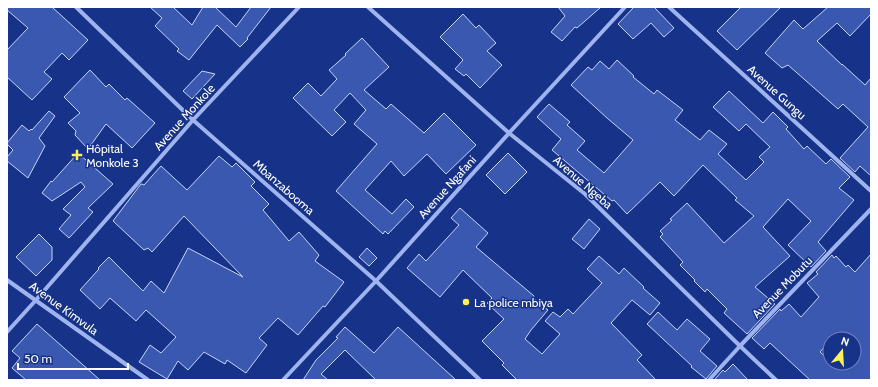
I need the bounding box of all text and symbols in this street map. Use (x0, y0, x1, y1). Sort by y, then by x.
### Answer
street label: Avenue Gungu (744, 62, 810, 122)
street label: Avenue Monkole (150, 81, 218, 153)
place label: Hôpital Monkole 3 (86, 141, 139, 170)
marker: Hôpital Monkole 3 (71, 149, 83, 161)
street label: Avenue Ngafani (415, 152, 479, 222)
street label: Avenue Ngeba (550, 152, 616, 212)
street label: Mbanzabooma (250, 156, 318, 218)
street label: Avenue Mobutu (749, 253, 815, 321)
street label: Avenue Kimvula (27, 278, 102, 338)
place label: La police mbiya (474, 295, 553, 310)
marker: La police mbiya (461, 297, 471, 307)
north arrow (822, 331, 862, 371)
text: N (839, 334, 851, 349)
scale bar (18, 345, 128, 371)
text: 50 m (24, 351, 52, 366)

